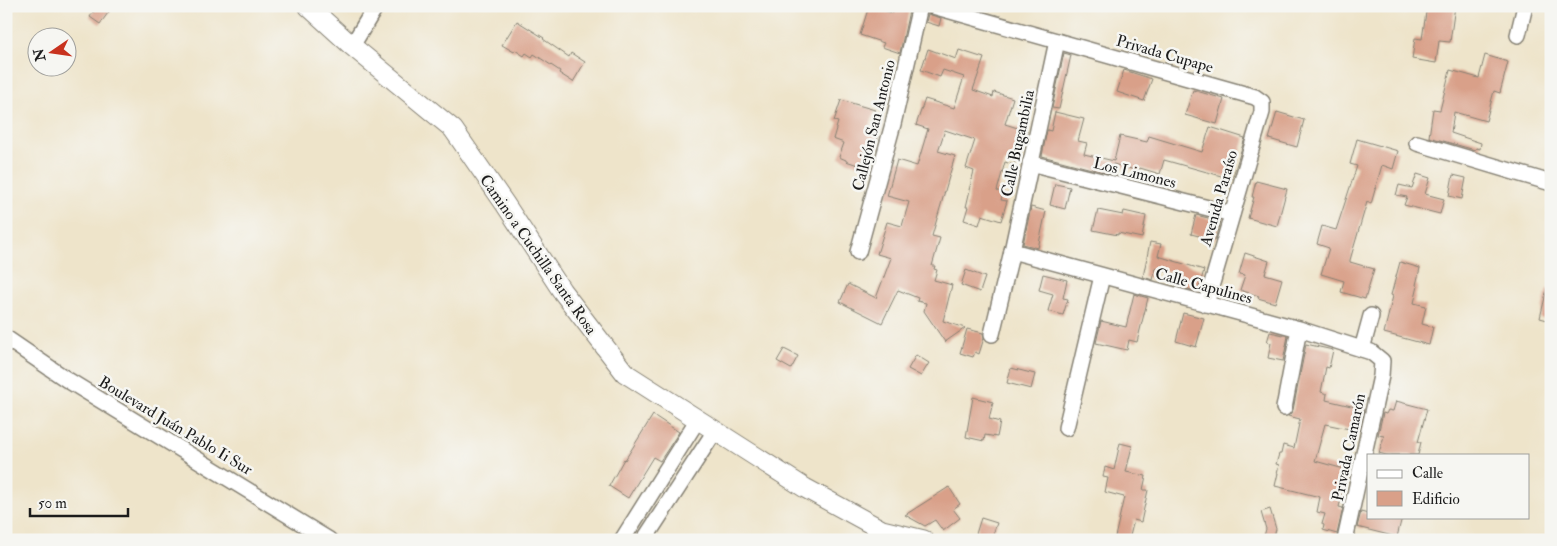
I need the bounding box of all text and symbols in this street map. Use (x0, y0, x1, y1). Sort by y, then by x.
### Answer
north arrow (28, 28, 78, 78)
street label: Privada Cupape (1114, 31, 1216, 78)
text: N (30, 46, 50, 64)
street label: Callejón San Antonio (848, 57, 900, 193)
street label: Calle Bugambilia (997, 87, 1039, 199)
street label: Avenida Paraíso (1195, 148, 1242, 250)
street label: Los Limones (1091, 153, 1178, 193)
street label: Camino a Cuchilla Santa Rosa (475, 171, 601, 339)
street label: Calle Capulines (1153, 263, 1255, 309)
street label: Boulevard Juán Pablo Ii Sur (94, 372, 256, 481)
street label: Privada Camarón (1328, 391, 1370, 503)
legend (1367, 454, 1530, 518)
text: Calle (1412, 464, 1443, 483)
scale bar (30, 486, 128, 518)
text: Edificio (1412, 490, 1460, 509)
text: 50 m (38, 494, 67, 513)

